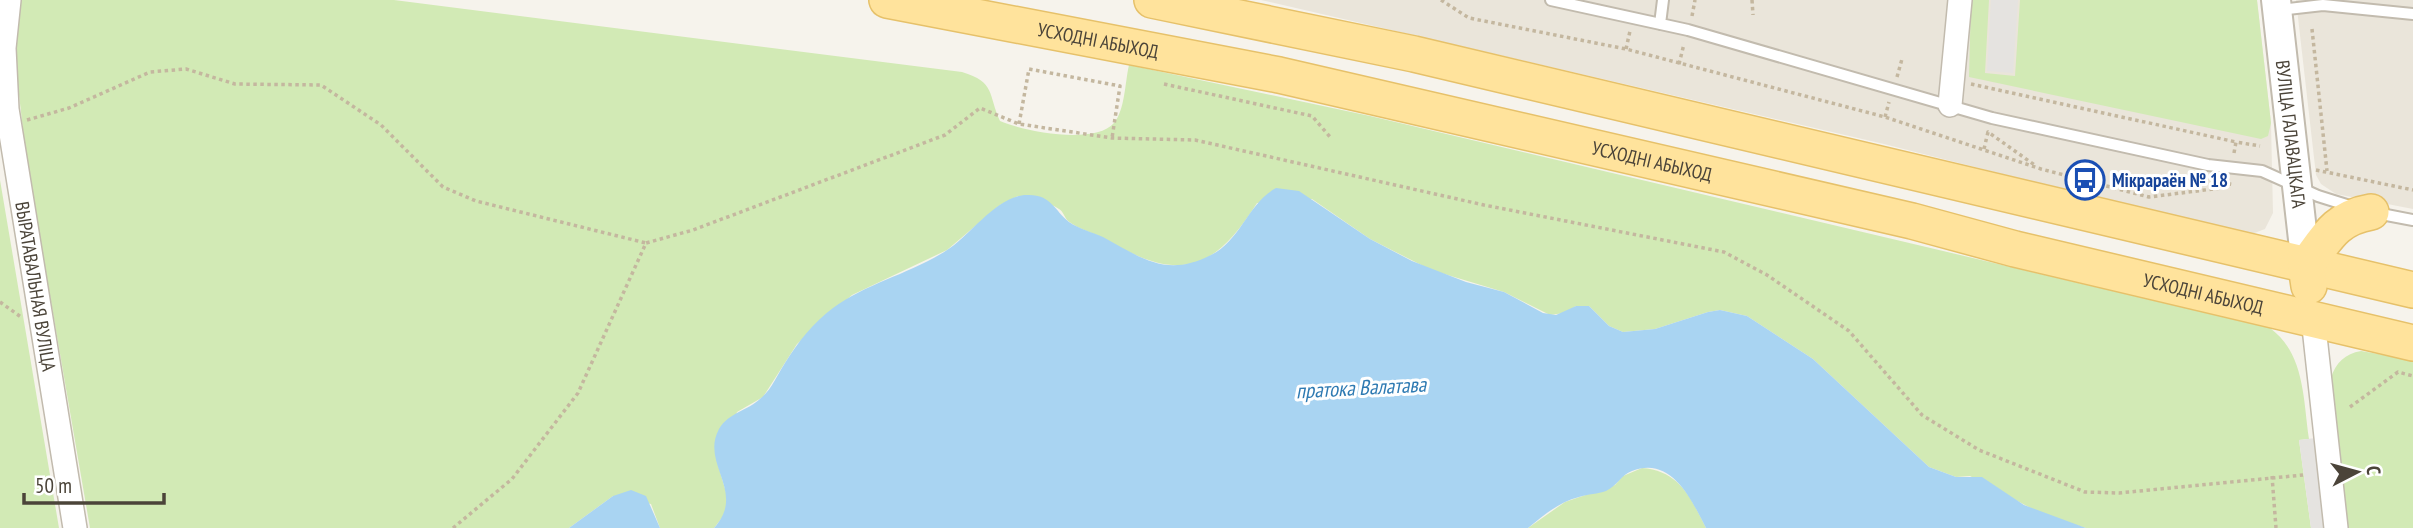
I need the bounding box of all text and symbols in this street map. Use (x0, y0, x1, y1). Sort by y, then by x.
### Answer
street label: УСХОДНІ АБЫХОД (1036, 17, 1161, 64)
street label: ВУЛІЦА ГАЛАВАЦКАГА (2271, 59, 2311, 209)
street label: УСХОДНІ АБЫХОД (1590, 136, 1715, 187)
bus stop icon: Мікрараён № 18 (2064, 159, 2106, 201)
place label: Мікрараён № 18 (2112, 168, 2228, 192)
street label: ВЫРАТАВАЛЬНАЯ ВУЛІЦА (10, 200, 61, 373)
street label: УСХОДНІ АБЫХОД (2141, 268, 2266, 319)
water label: пратока Валатава (1295, 371, 1428, 404)
north arrow (2322, 437, 2392, 507)
scale bar (24, 462, 164, 506)
text: С (2362, 465, 2386, 476)
text: 50 m (35, 472, 72, 499)

